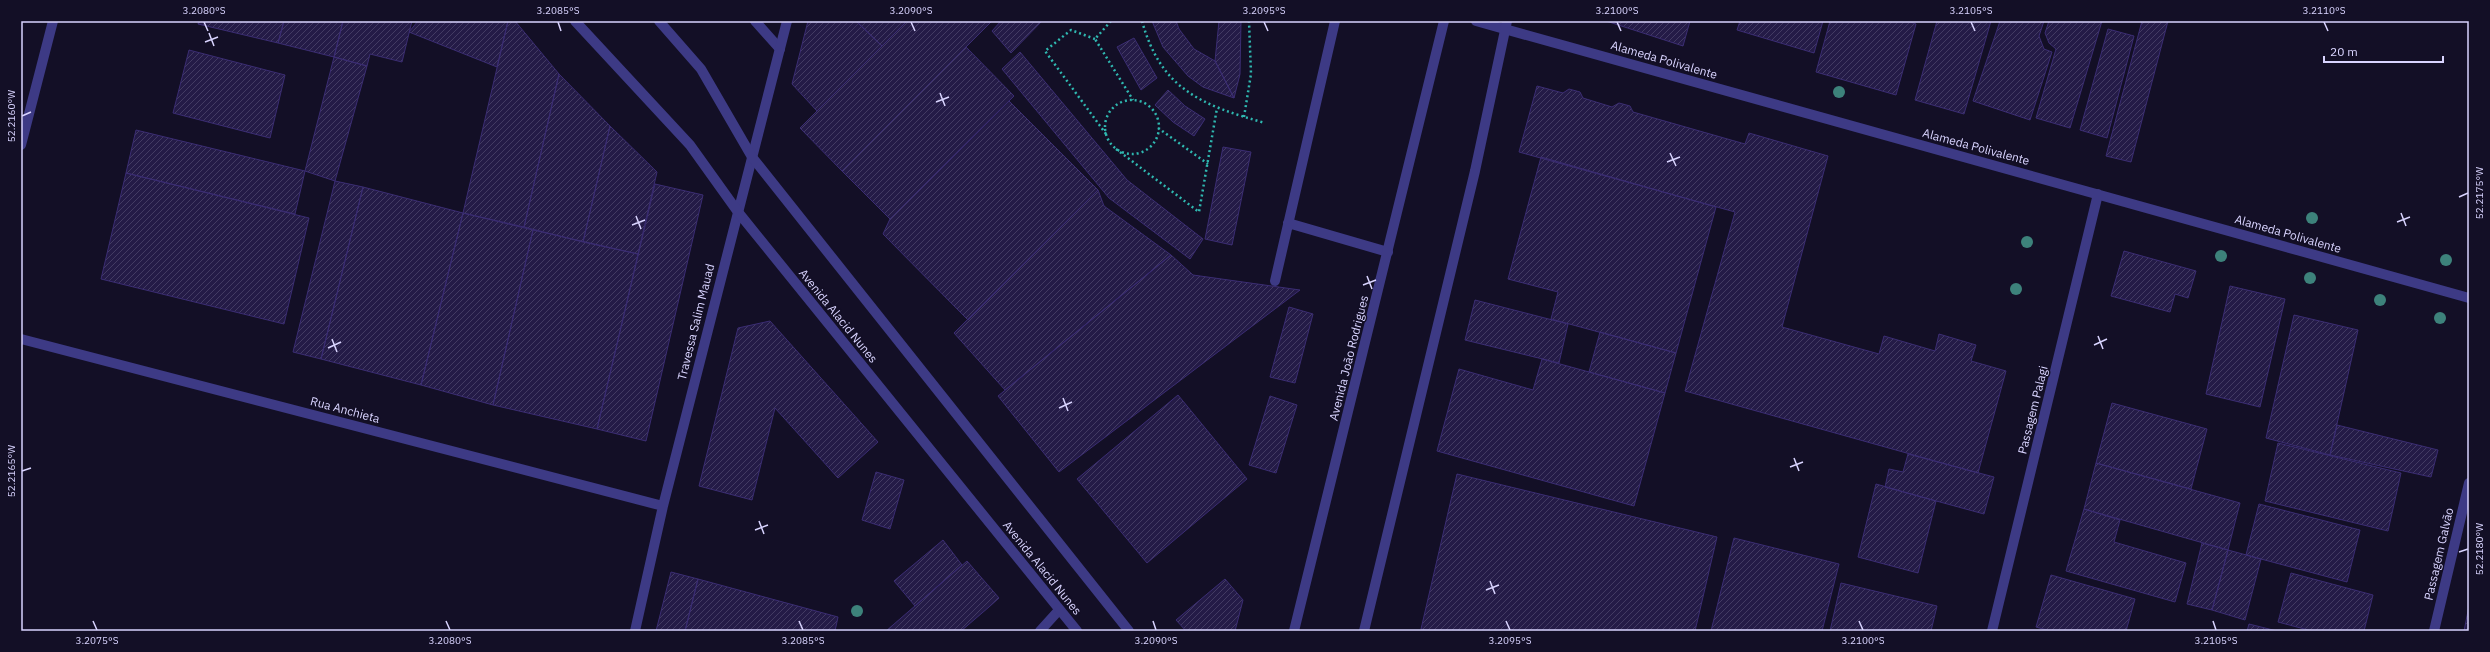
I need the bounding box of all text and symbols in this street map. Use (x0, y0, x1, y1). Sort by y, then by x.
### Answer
text: 3.2080°S (182, 4, 226, 17)
text: 3.2085°S (536, 4, 580, 17)
text: 3.2090°S (889, 4, 933, 17)
text: 3.2095°S (1242, 4, 1286, 17)
text: 3.2100°S (1595, 4, 1639, 17)
text: 3.2105°S (1949, 4, 1993, 17)
text: 3.2110°S (2302, 4, 2346, 17)
street label: Alameda Polivalente (1609, 37, 1720, 82)
scale bar (2324, 38, 2443, 64)
text: 20 m (2330, 44, 2358, 59)
text: 52.2160°W (5, 90, 18, 142)
street label: Alameda Polivalente (1921, 125, 2032, 168)
text: 52.2175°W (2473, 167, 2486, 219)
street label: Alameda Polivalente (2233, 211, 2344, 256)
street label: Travessa Salim Mauad (674, 262, 717, 382)
street label: Avenida Alacid Nunes (796, 266, 881, 366)
street label: Avenida João Rodrigues (1326, 293, 1371, 422)
street label: Passagem Palagi (2014, 364, 2051, 456)
street label: Rua Anchieta (309, 393, 382, 426)
text: 52.2165°W (5, 445, 18, 497)
street label: Passagem Galvão (2421, 506, 2457, 602)
street label: Avenida Alacid Nunes (1000, 518, 1085, 618)
text: 52.2180°W (2473, 523, 2486, 575)
text: 3.2075°S (75, 634, 119, 647)
text: 3.2080°S (428, 634, 472, 647)
text: 3.2085°S (781, 634, 825, 647)
text: 3.2090°S (1134, 634, 1178, 647)
text: 3.2095°S (1488, 634, 1532, 647)
text: 3.2100°S (1841, 634, 1885, 647)
text: 3.2105°S (2194, 634, 2238, 647)

